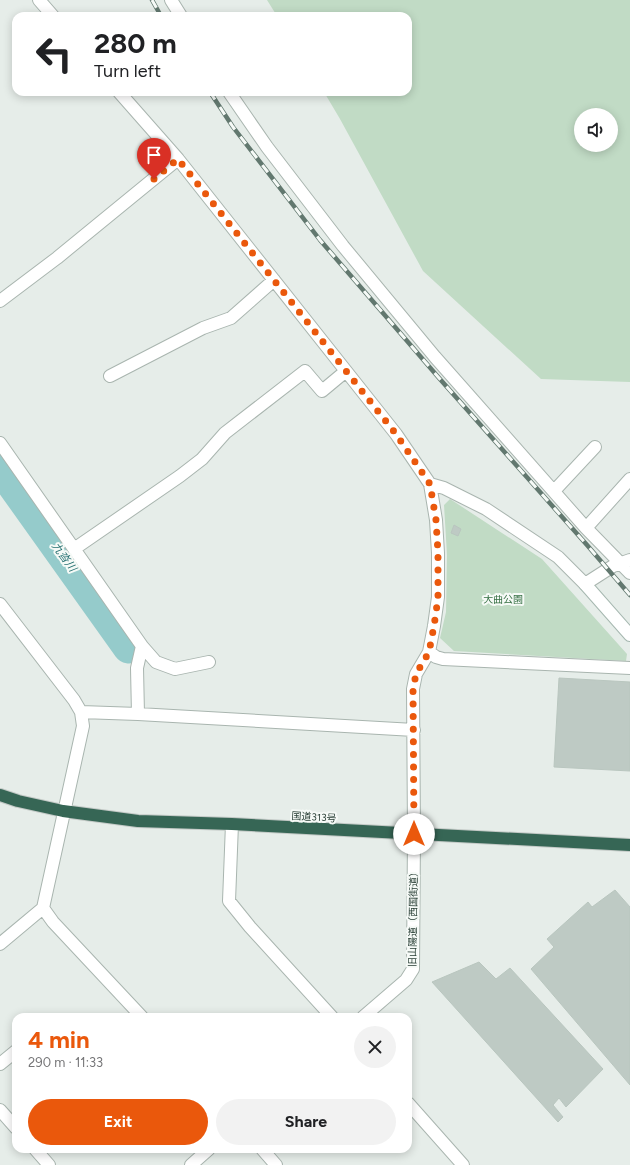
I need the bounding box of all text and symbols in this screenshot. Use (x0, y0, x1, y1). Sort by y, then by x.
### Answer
text: 280 m (94, 26, 177, 60)
icon: left (28, 28, 80, 80)
text: Turn left (94, 60, 161, 82)
map controls (574, 108, 618, 152)
button: sound (574, 108, 618, 152)
pin (137, 138, 171, 179)
icon: arrive (143, 144, 165, 166)
water label: 九沓川 (49, 540, 80, 575)
park label: 大曲公園 (483, 593, 523, 606)
street label: 国道313号 (291, 809, 337, 825)
position arrow (393, 813, 435, 855)
street label: 旧山陽道（西国街道） (406, 867, 420, 967)
text: 4 min (28, 1025, 90, 1054)
button: close (354, 1026, 396, 1068)
text: 290 m · 11:33 (28, 1055, 103, 1070)
button: Exit (28, 1099, 208, 1145)
button: Share (216, 1099, 396, 1145)

